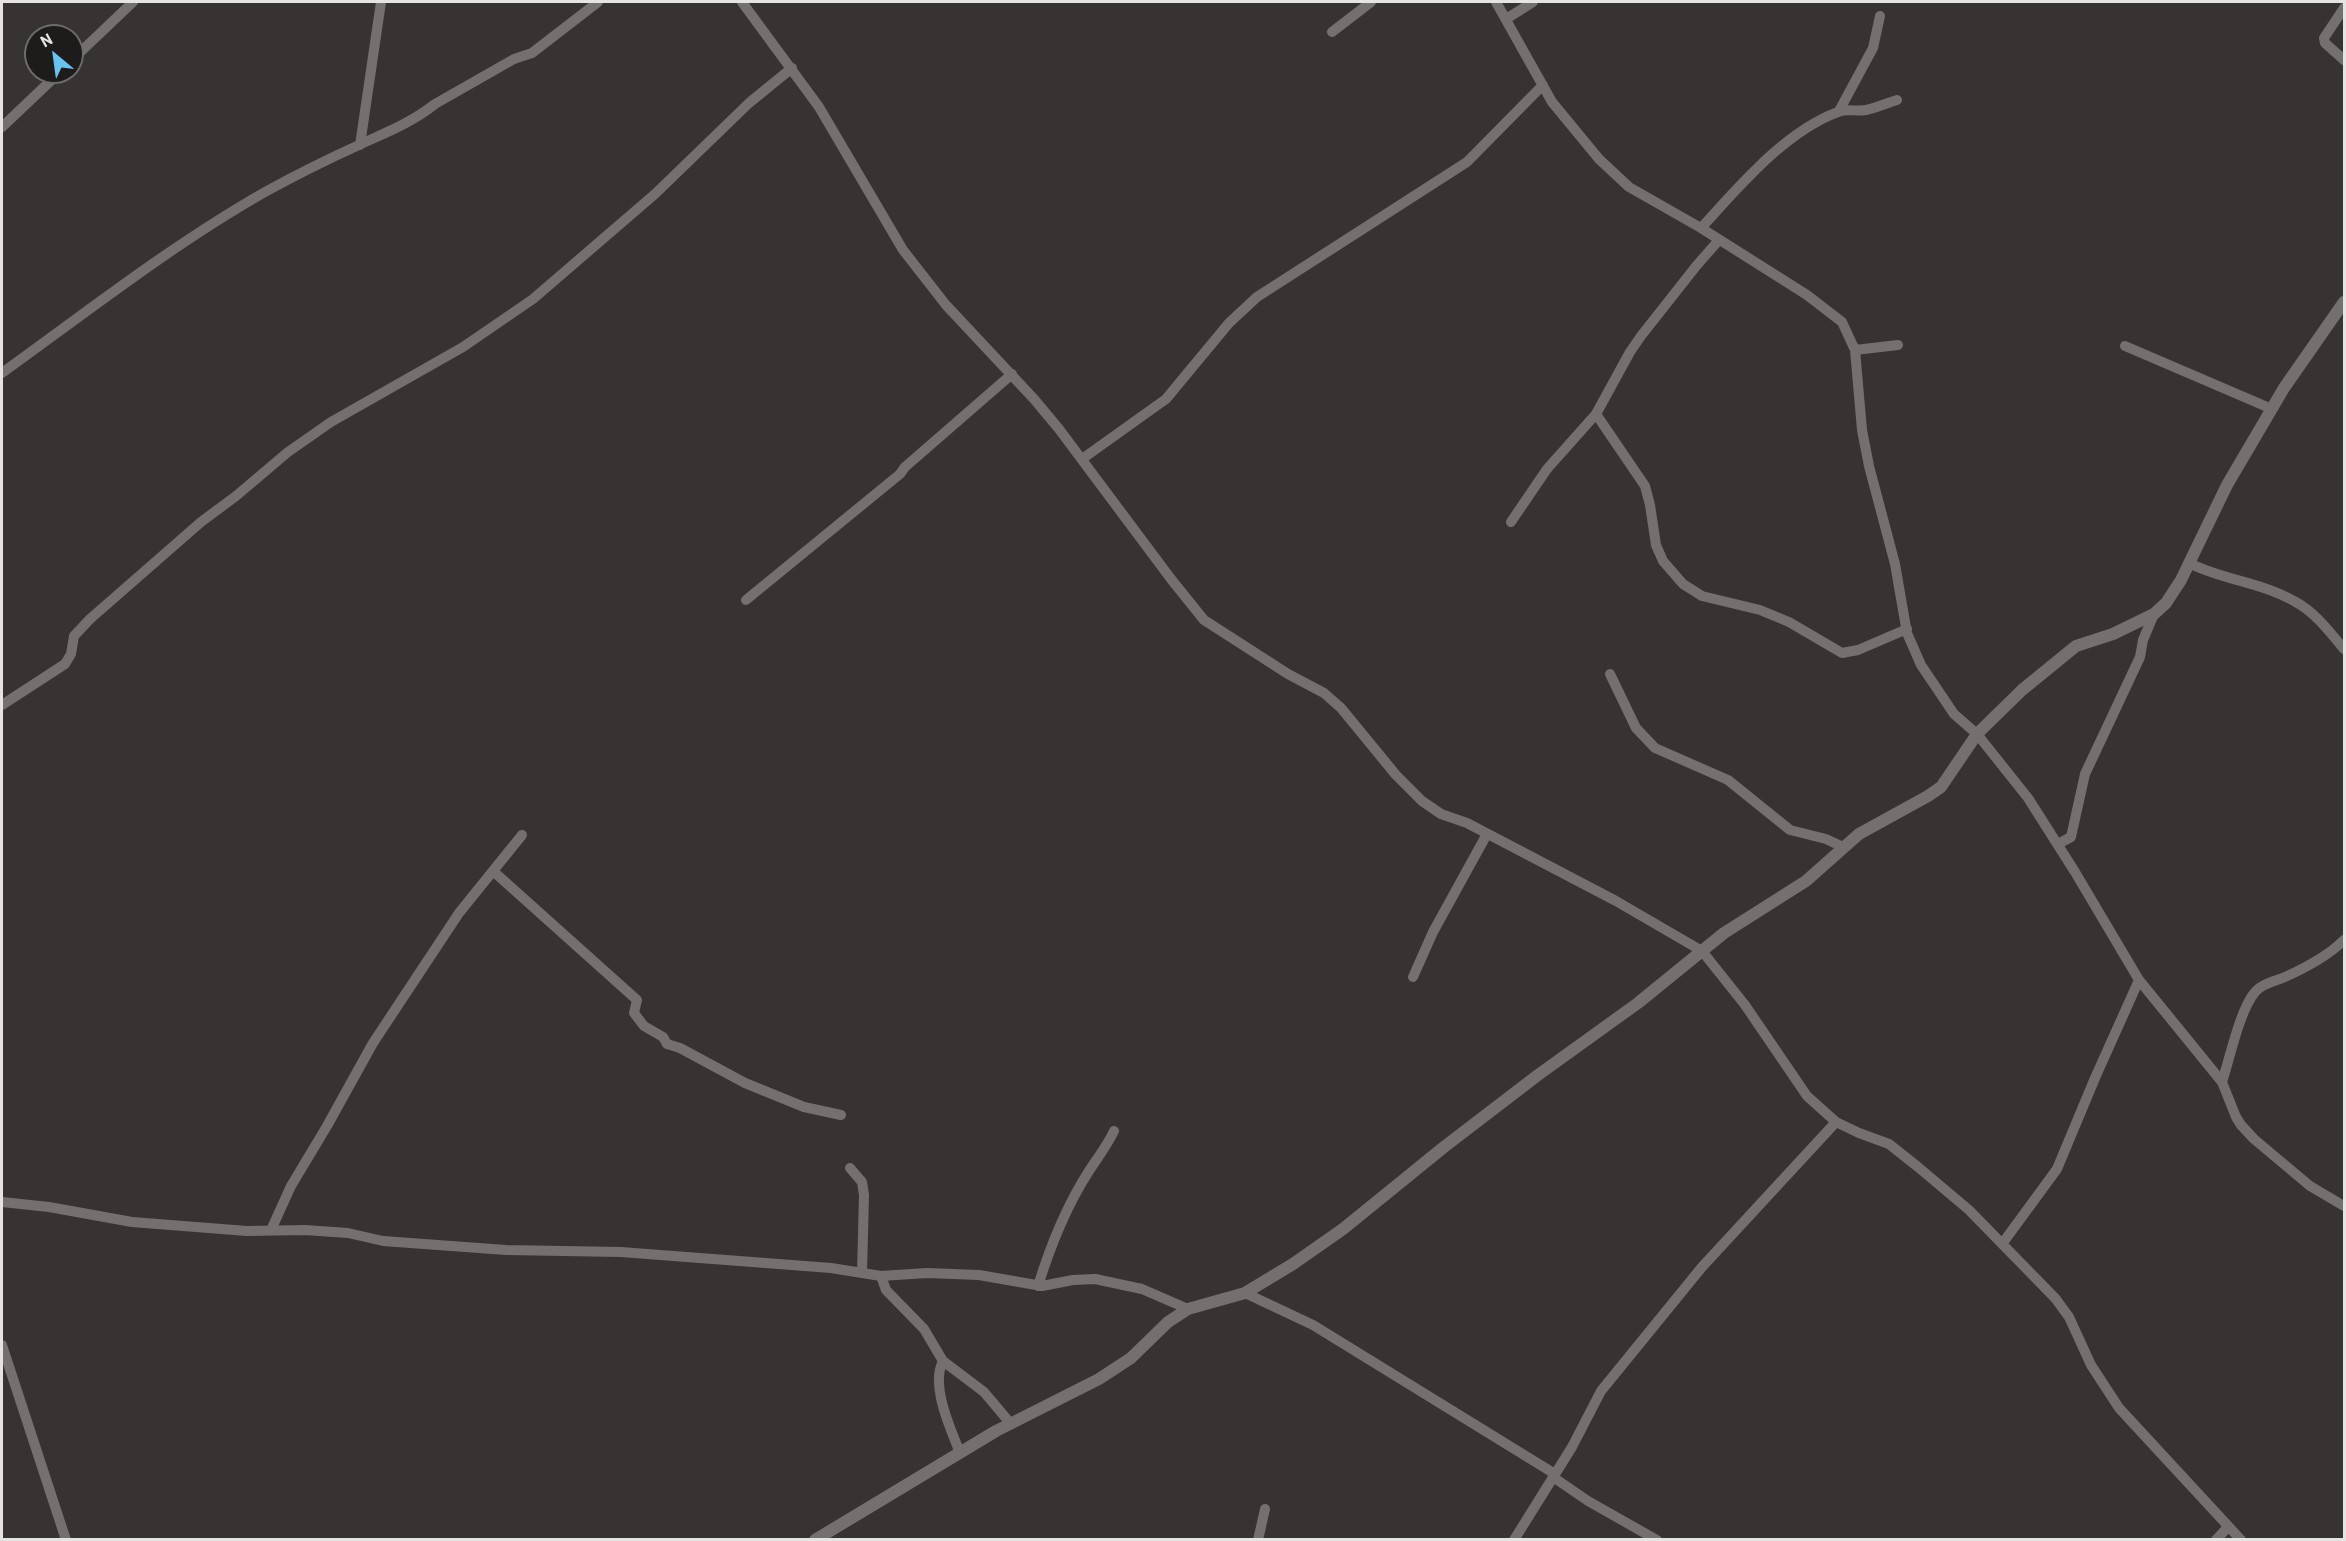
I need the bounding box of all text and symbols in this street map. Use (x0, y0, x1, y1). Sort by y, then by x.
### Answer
north arrow (24, 24, 84, 84)
text: N (37, 29, 55, 50)

